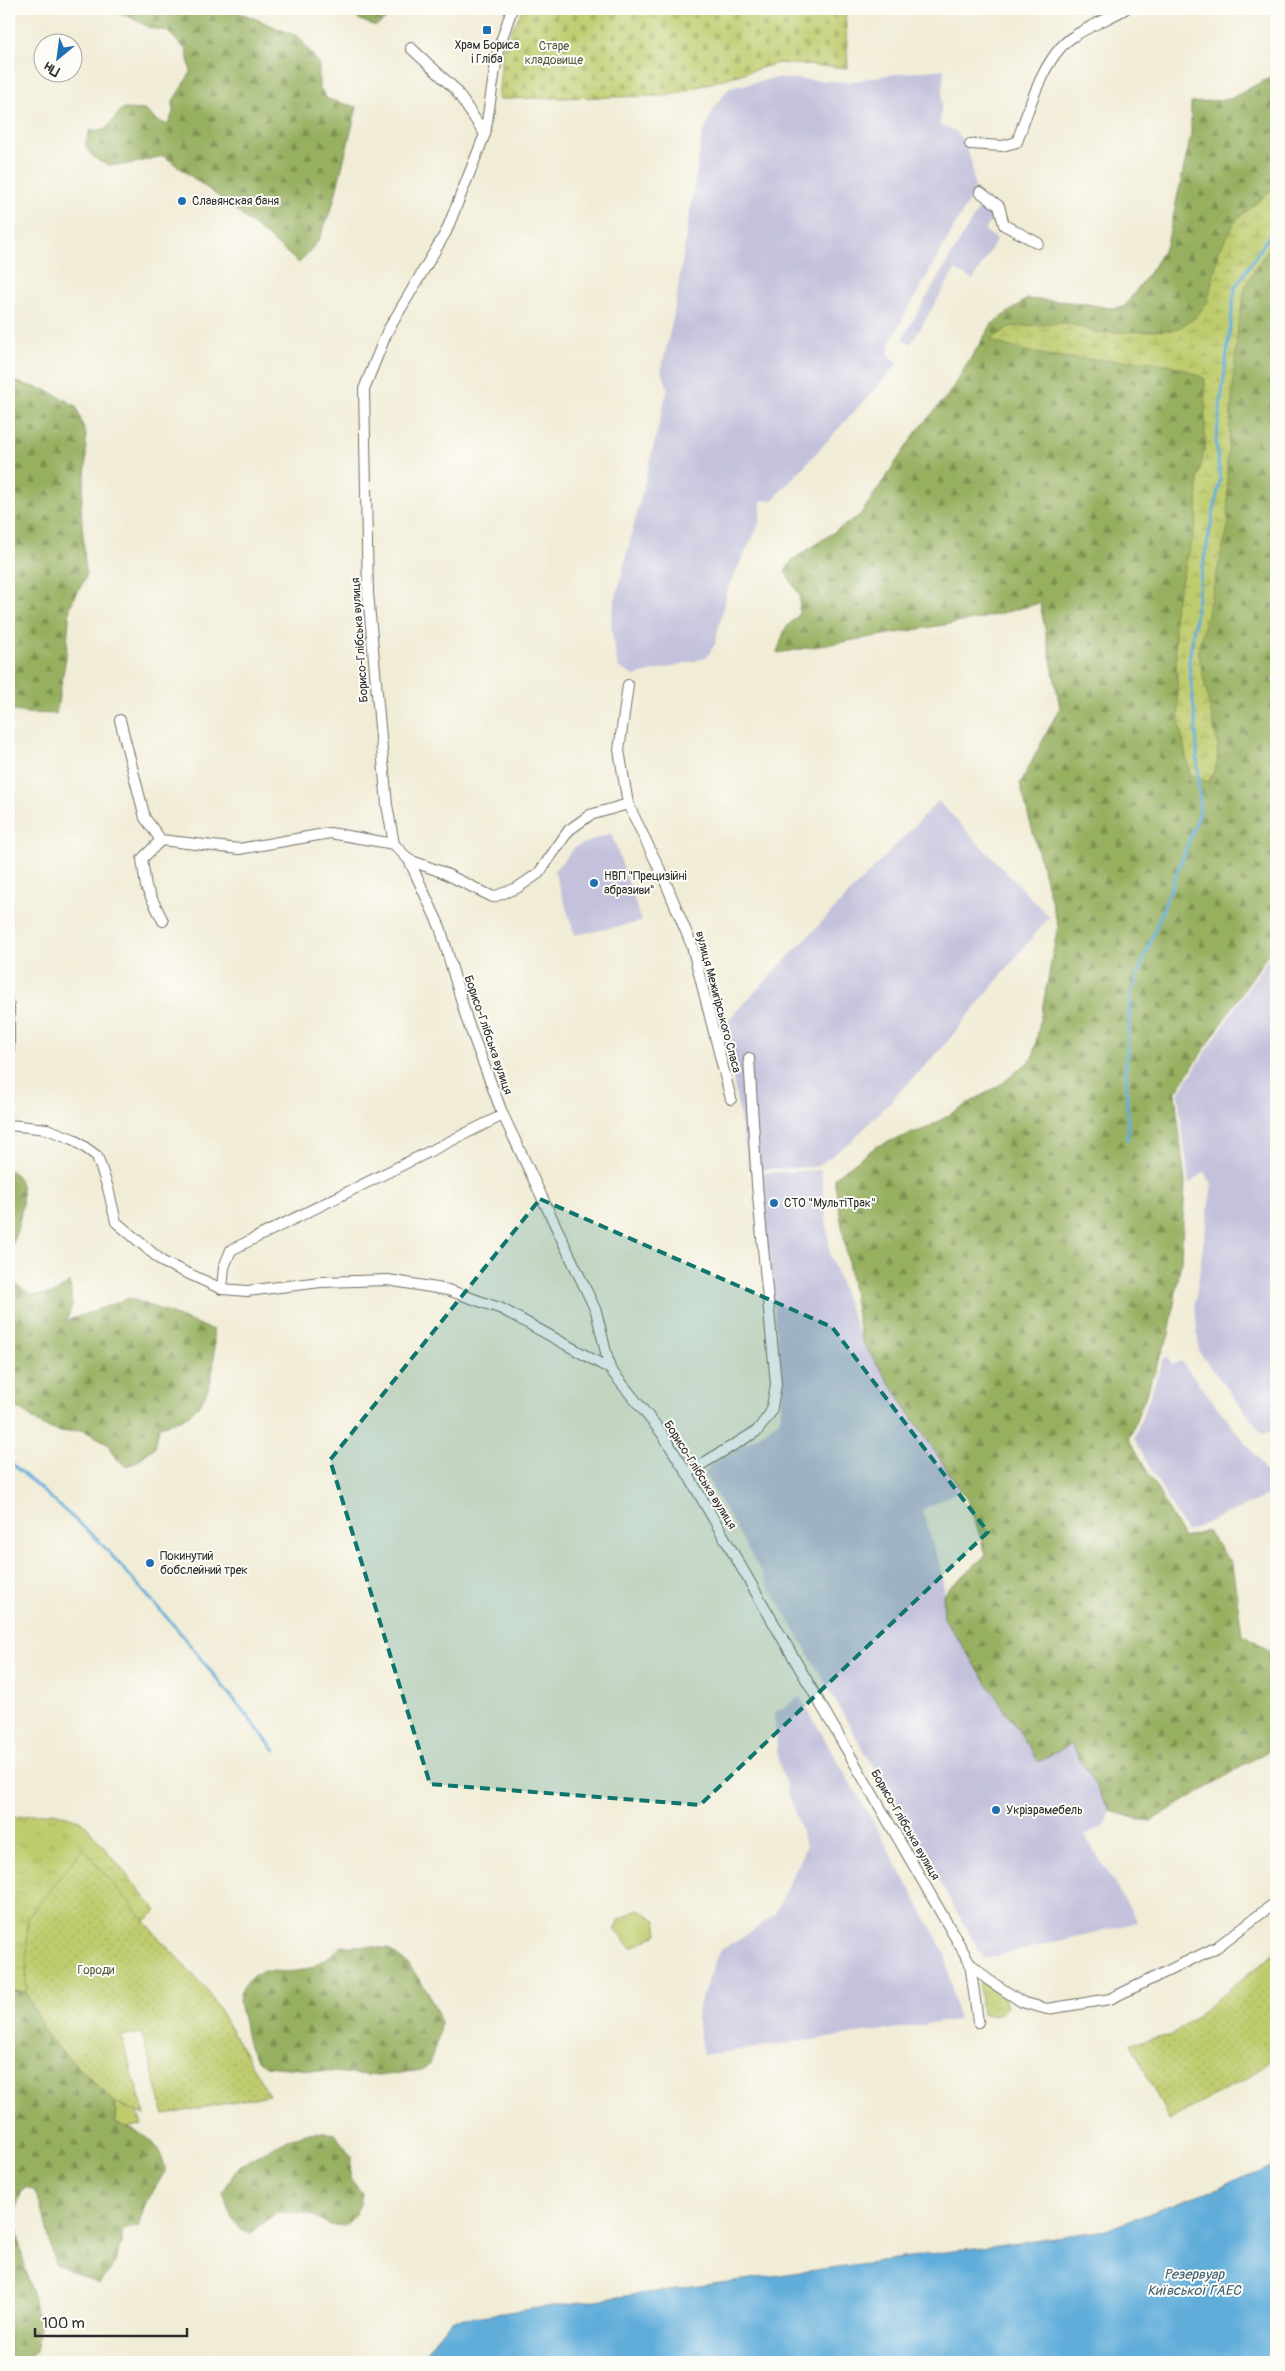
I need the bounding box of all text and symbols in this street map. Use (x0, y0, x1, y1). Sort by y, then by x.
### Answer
marker: Храм Бориса і Гліба (481, 24, 493, 36)
north arrow (32, 32, 82, 82)
place label: Храм Бориса і Гліба (455, 38, 520, 67)
park label: Старе кладовище (525, 39, 583, 68)
text: Пн (41, 58, 63, 80)
place label: Славянская баня (192, 194, 279, 209)
marker: Славянская баня (176, 195, 188, 207)
street label: Борисо-Глібська вулиця (348, 577, 372, 703)
place label: НВП "Прецизійні абразиви" (604, 869, 687, 898)
marker: НВП "Прецизійні абразиви" (588, 877, 600, 889)
street label: вулиця Межигірського Спаса (692, 930, 744, 1075)
street label: Борисо-Глібська вулиця (461, 973, 516, 1097)
place label: СТО "МультіТрак" (784, 1196, 876, 1211)
marker: СТО "МультіТрак" (768, 1197, 780, 1209)
street label: Борисо-Глібська вулиця (660, 1418, 740, 1532)
place label: Покинутий бобслейний трек (160, 1549, 248, 1578)
marker: Покинутий бобслейний трек (144, 1557, 156, 1569)
street label: Борисо-Глібська вулиця (867, 1767, 943, 1883)
place label: Укрізрамебель (1006, 1803, 1083, 1818)
marker: Укрізрамебель (990, 1804, 1002, 1816)
park label: Городи (78, 1963, 115, 1978)
water label: Резервуар Київської ГАЕС (1147, 2266, 1242, 2299)
scale bar (35, 2306, 188, 2338)
text: 100 m (42, 2314, 85, 2333)

